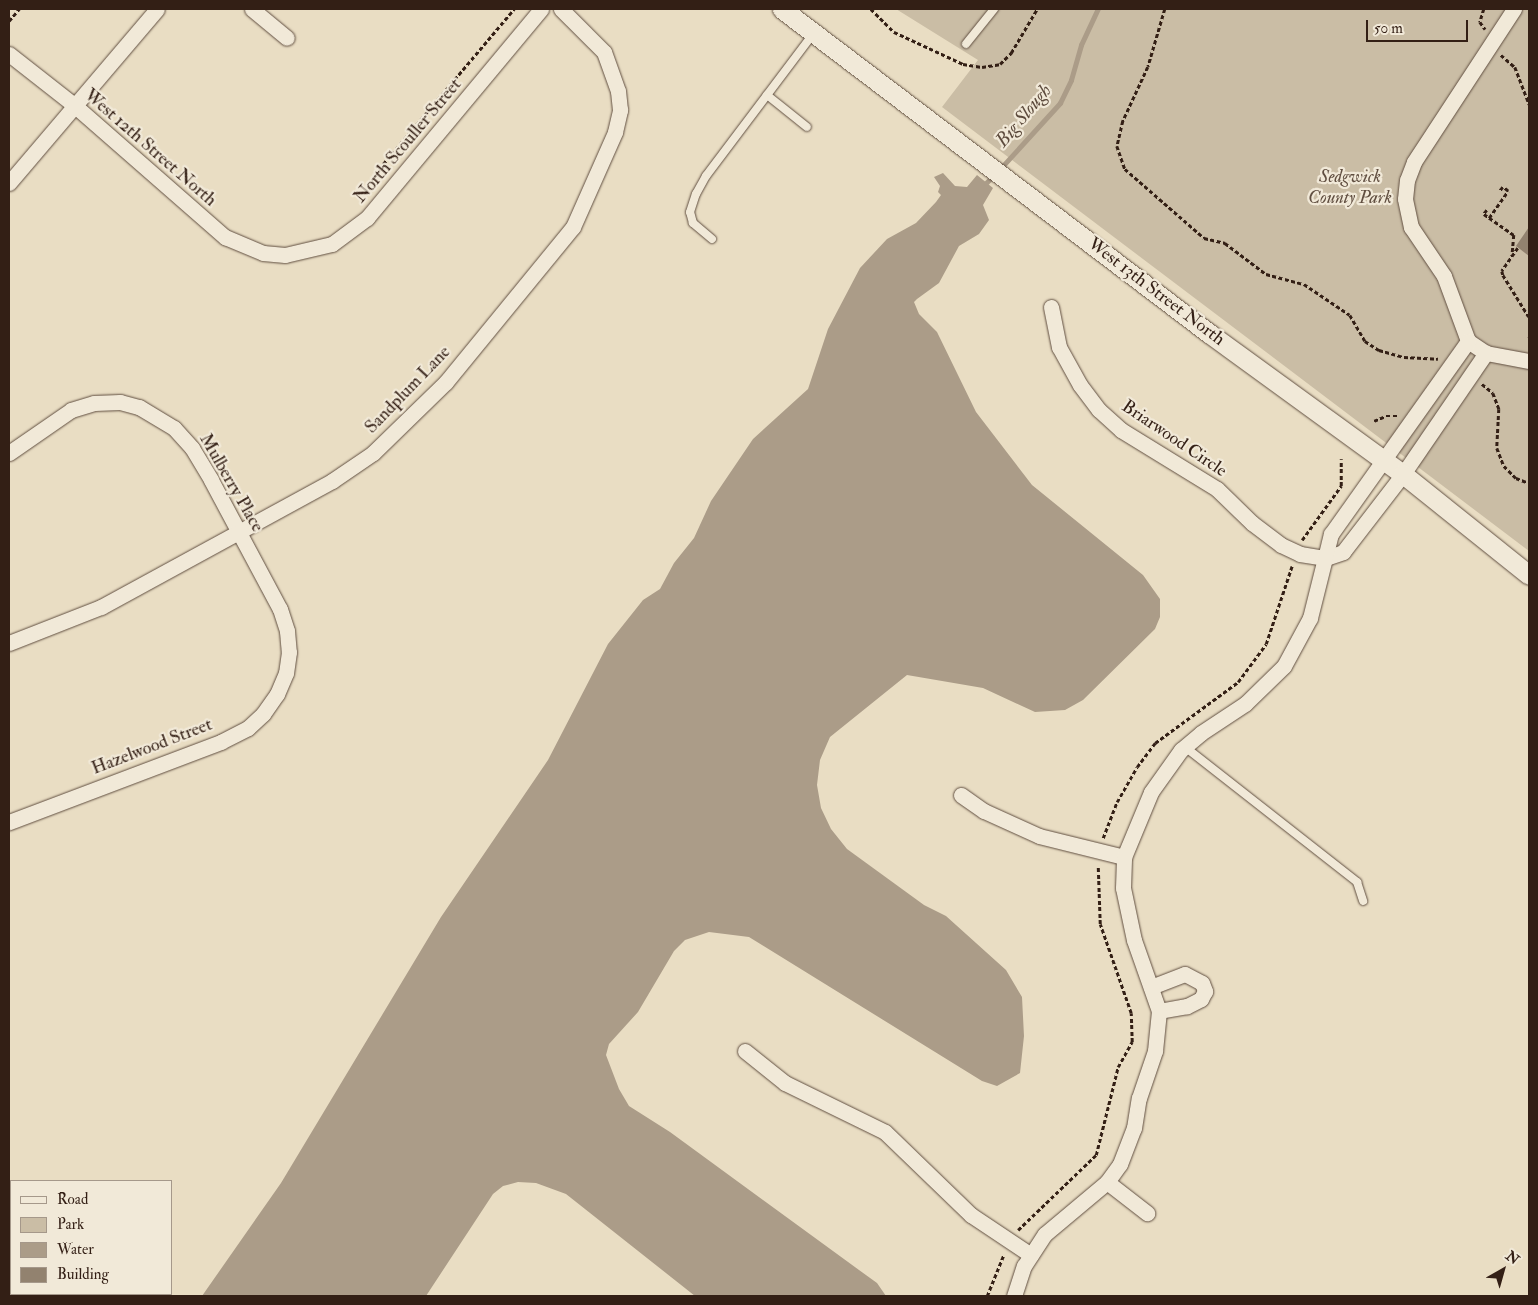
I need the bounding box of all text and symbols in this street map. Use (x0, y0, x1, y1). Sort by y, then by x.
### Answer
scale bar (1368, 10, 1470, 42)
text: 50 m (1374, 19, 1403, 38)
street label: North Scouller Street (350, 74, 466, 208)
water label: Big Slough (991, 80, 1057, 152)
street label: West 12th Street North (79, 85, 221, 211)
park label: Sedgwick County Park (1308, 167, 1392, 210)
street label: West 13th Street North (1083, 233, 1229, 351)
street label: Sandplum Lane (361, 342, 455, 438)
street label: Briarwood Circle (1117, 396, 1231, 482)
street label: Mulberry Place (194, 430, 268, 536)
street label: Hazelwood Street (89, 714, 215, 780)
legend (10, 1180, 172, 1295)
text: Road (57, 1190, 88, 1209)
text: Park (57, 1215, 84, 1234)
text: Water (57, 1240, 94, 1259)
north arrow (1478, 1245, 1528, 1295)
text: N (1502, 1247, 1523, 1268)
text: Building (57, 1265, 109, 1284)

